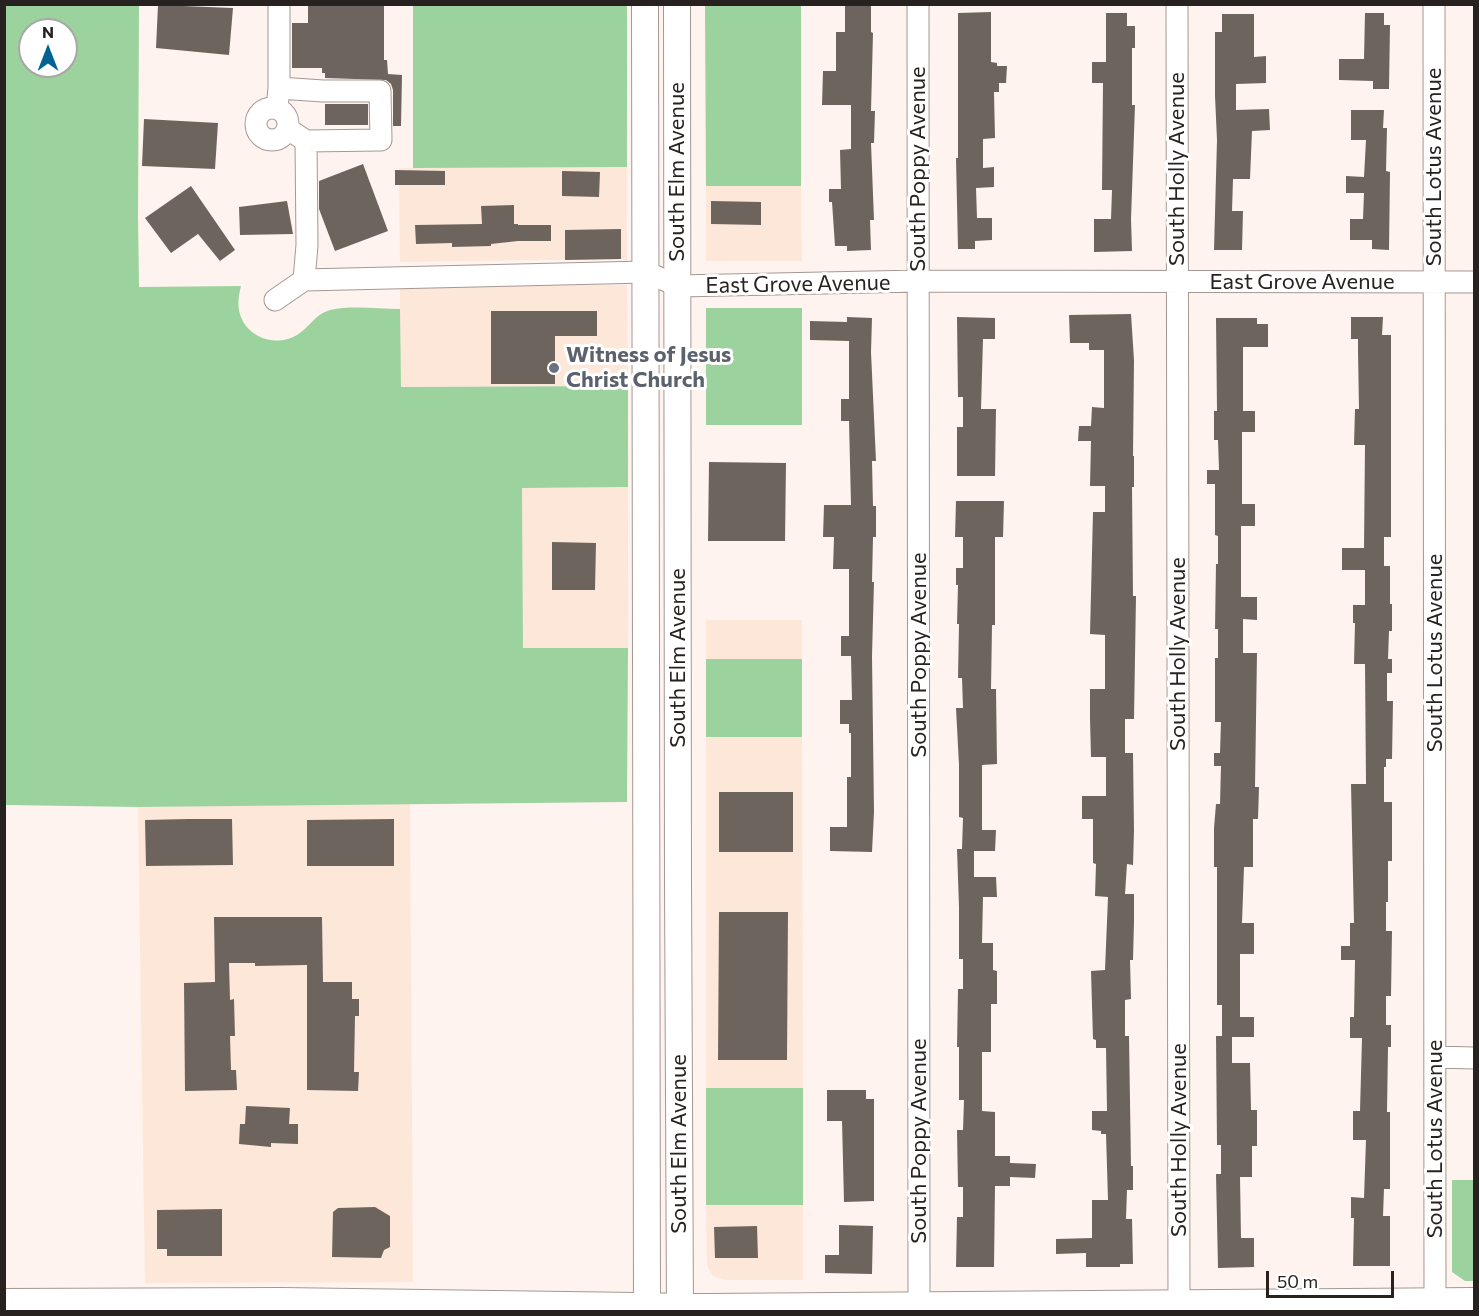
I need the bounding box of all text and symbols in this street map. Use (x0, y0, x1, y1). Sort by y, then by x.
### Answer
north arrow (18, 18, 78, 78)
text: N (42, 22, 54, 41)
street label: South Poppy Avenue (905, 66, 931, 272)
street label: South Lotus Avenue (1421, 68, 1447, 266)
street label: South Holly Avenue (1164, 72, 1190, 266)
street label: South Elm Avenue (664, 82, 690, 262)
street label: East Grove Avenue (705, 269, 891, 299)
street label: East Grove Avenue (1209, 269, 1395, 295)
place label: Witness of Jesus Christ Church (566, 342, 731, 394)
marker: Witness of Jesus Christ Church (547, 361, 561, 375)
street label: South Poppy Avenue (906, 552, 932, 758)
street label: South Lotus Avenue (1422, 554, 1448, 752)
street label: South Holly Avenue (1165, 557, 1191, 751)
street label: South Elm Avenue (665, 568, 691, 748)
street label: South Poppy Avenue (906, 1038, 932, 1244)
street label: South Lotus Avenue (1422, 1040, 1448, 1238)
street label: South Holly Avenue (1166, 1043, 1192, 1237)
street label: South Elm Avenue (666, 1054, 692, 1234)
scale bar (1269, 1259, 1396, 1297)
text: 50 m (1277, 1270, 1318, 1292)

